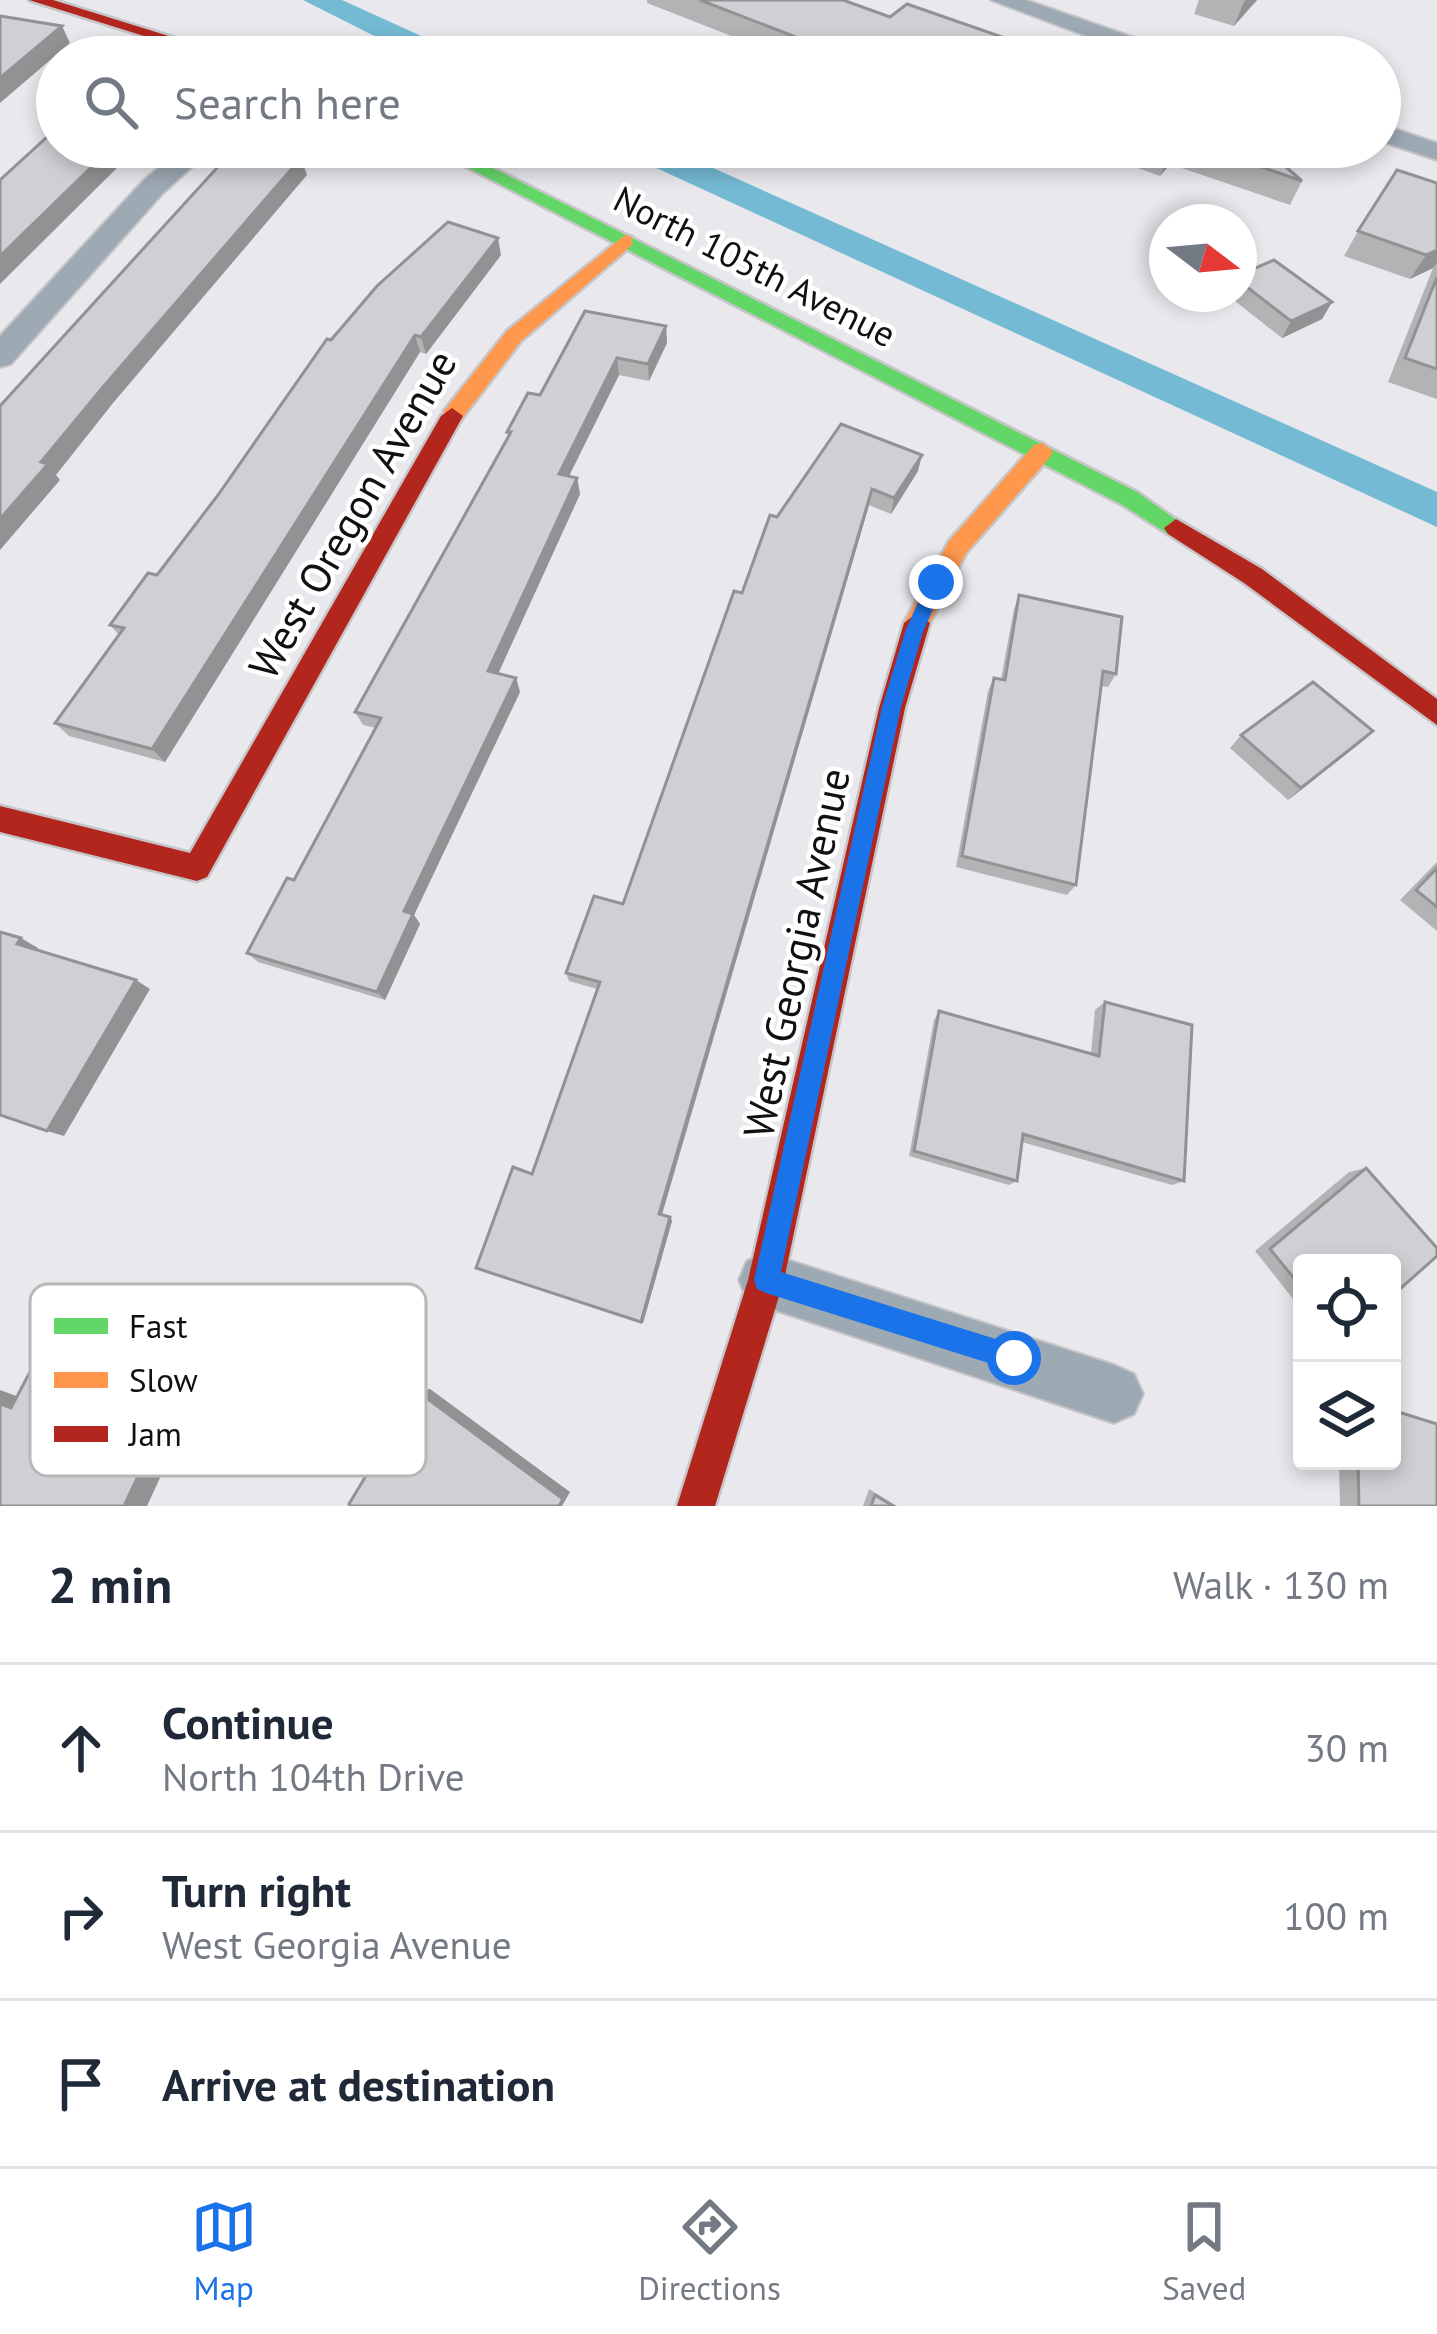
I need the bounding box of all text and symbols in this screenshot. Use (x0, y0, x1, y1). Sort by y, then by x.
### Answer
search box (36, 36, 1401, 168)
icon: search (78, 69, 144, 135)
text: Search here (174, 73, 401, 131)
street label: North 105th Avenue (606, 175, 904, 357)
north arrow (1149, 204, 1257, 312)
street label: West Oregon Avenue (236, 340, 468, 688)
route end (909, 555, 963, 609)
street label: West Georgia Avenue (730, 763, 862, 1143)
map controls (1293, 1254, 1401, 1470)
button: locate (1293, 1254, 1401, 1362)
legend (30, 1284, 426, 1476)
text: Fast (129, 1304, 188, 1347)
route start (987, 1331, 1041, 1385)
text: Slow (129, 1358, 198, 1401)
button: layers (1293, 1362, 1401, 1470)
text: Jam (127, 1412, 182, 1455)
text: 2 min (48, 1551, 172, 1617)
text: Walk · 130 m (1173, 1559, 1389, 1610)
text: Continue (162, 1693, 334, 1751)
icon: ahead (48, 1715, 114, 1781)
text: 30 m (1304, 1722, 1389, 1773)
text: North 104th Drive (162, 1751, 465, 1802)
text: Turn right (162, 1861, 351, 1919)
icon: right (48, 1883, 114, 1949)
text: 100 m (1283, 1890, 1389, 1941)
text: West Georgia Avenue (162, 1919, 512, 1970)
icon: arrive (48, 2051, 114, 2117)
text: Arrive at destination (162, 2055, 555, 2113)
tab: Map (191, 2194, 257, 2309)
tab: Directions (638, 2194, 781, 2309)
tab: Saved (1162, 2194, 1246, 2309)

